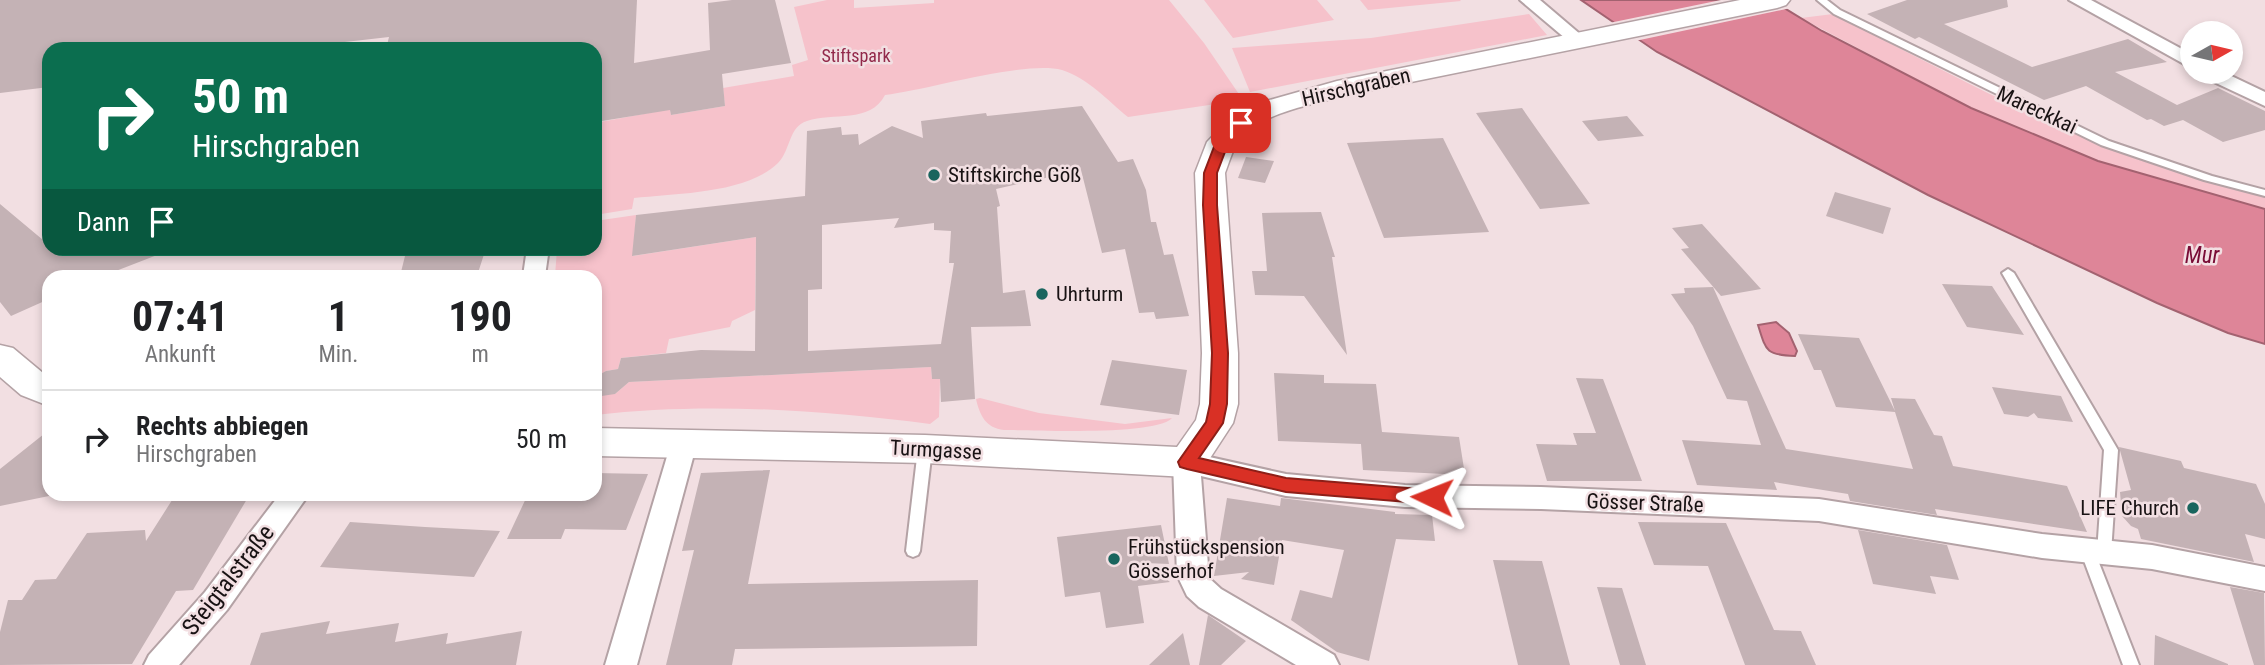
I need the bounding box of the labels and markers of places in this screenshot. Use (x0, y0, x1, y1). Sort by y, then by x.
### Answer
pin (1211, 93, 1271, 153)
place label: Stiftskirche Göß (948, 163, 1081, 187)
marker: Stiftskirche Göß (926, 167, 942, 183)
place label: Uhrturm (1056, 282, 1123, 306)
marker: Uhrturm (1034, 286, 1050, 302)
place label: LIFE Church (2080, 496, 2179, 520)
marker: LIFE Church (2185, 500, 2201, 516)
place label: Frühstückspension Gösserhof (1128, 535, 1285, 583)
marker: Frühstückspension Gösserhof (1106, 551, 1122, 567)

